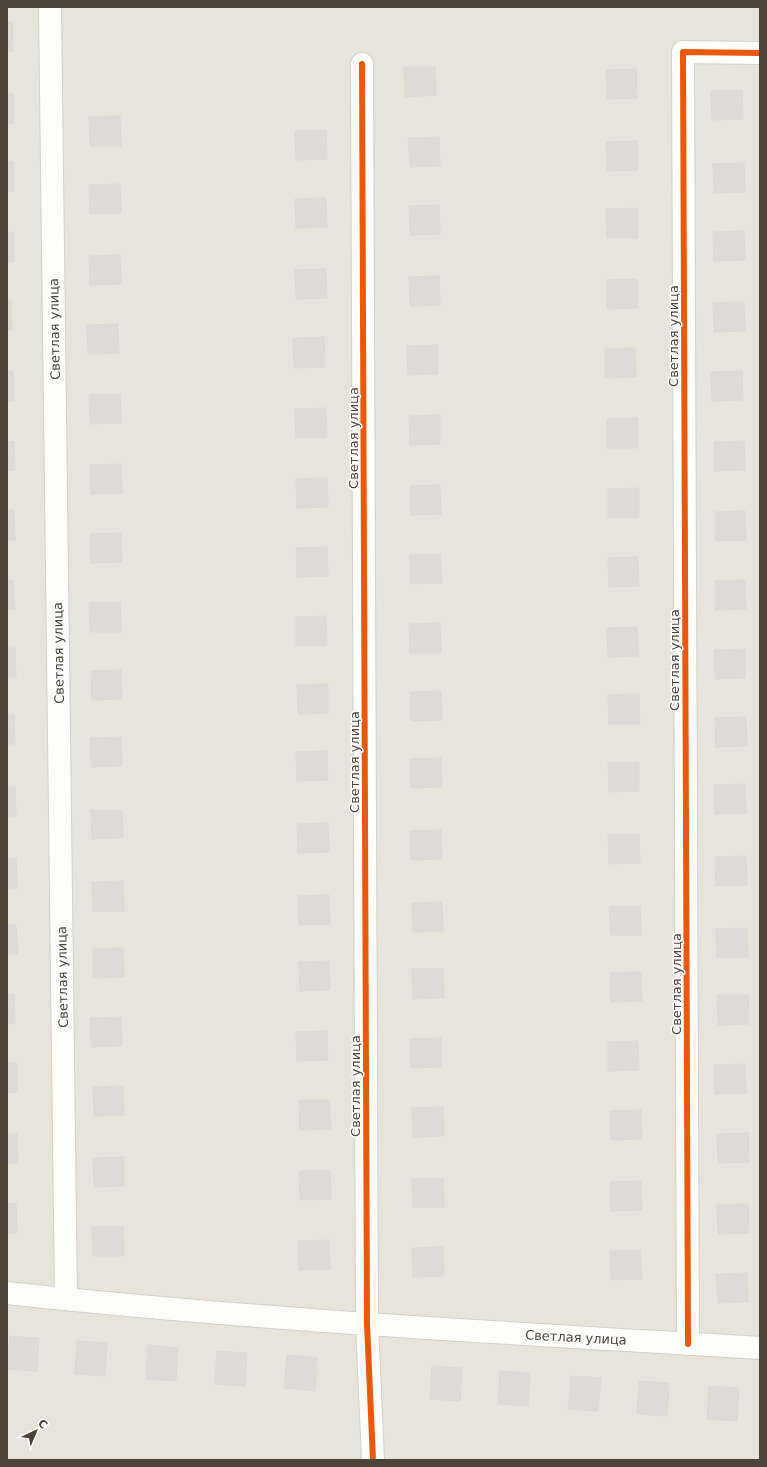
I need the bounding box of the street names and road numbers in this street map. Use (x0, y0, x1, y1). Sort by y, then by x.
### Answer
street label: Светлая улица (46, 278, 63, 380)
street label: Светлая улица (666, 285, 681, 387)
street label: Светлая улица (346, 387, 361, 489)
street label: Светлая улица (50, 602, 67, 704)
street label: Светлая улица (667, 609, 682, 711)
street label: Светлая улица (347, 711, 362, 813)
street label: Светлая улица (54, 926, 71, 1028)
street label: Светлая улица (669, 933, 684, 1035)
street label: Светлая улица (348, 1035, 363, 1137)
street label: Светлая улица (525, 1327, 627, 1348)

